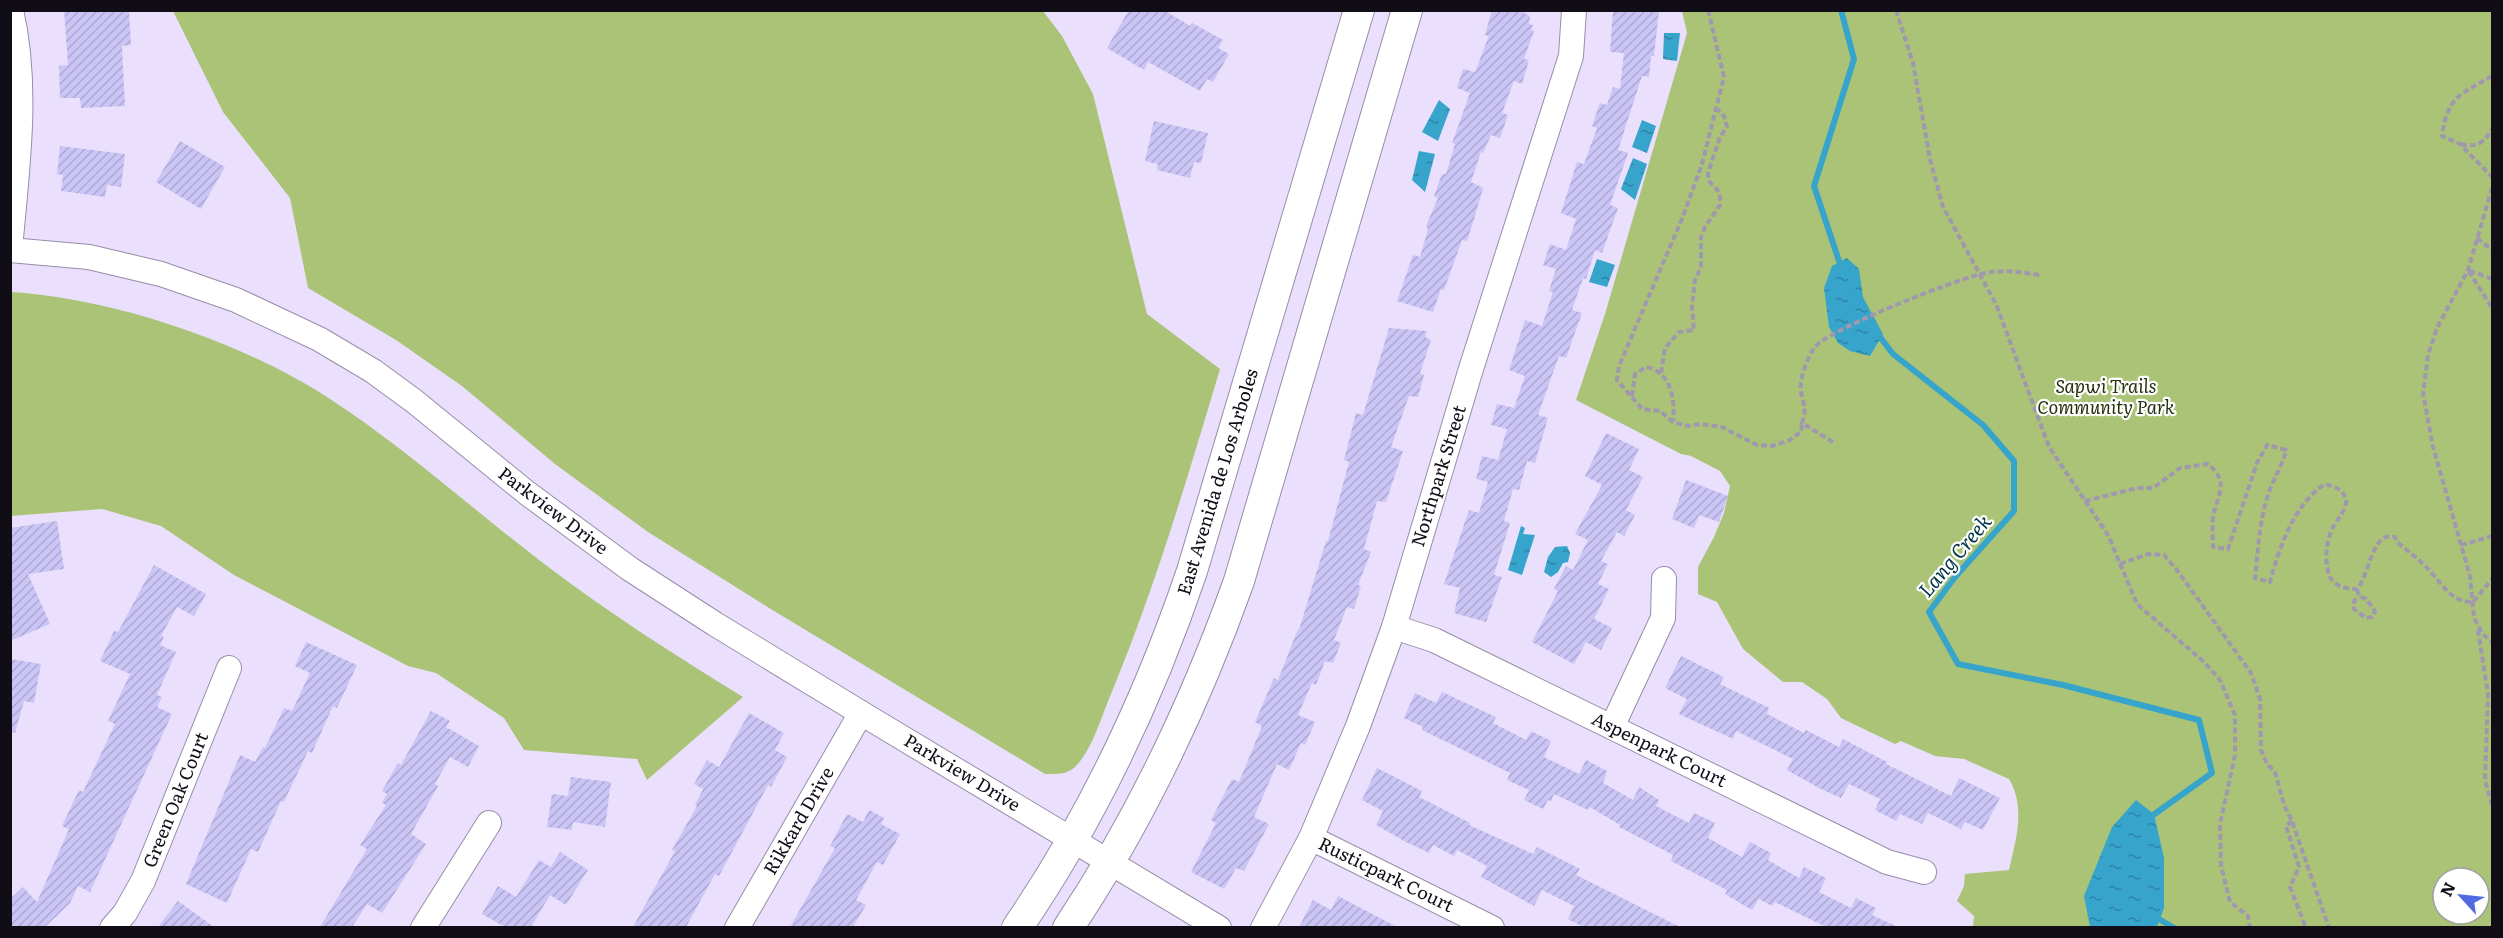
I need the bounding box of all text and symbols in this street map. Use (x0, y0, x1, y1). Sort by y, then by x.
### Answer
street label: East Avenida de Los Arboles (1169, 365, 1264, 598)
park label: Sapwi Trails Community Park (2037, 372, 2175, 420)
street label: Northpark Street (1403, 401, 1472, 550)
street label: Parkview Drive (493, 459, 615, 560)
water label: Lang Creek (1910, 507, 1997, 603)
street label: Aspenpark Court (1588, 704, 1732, 793)
street label: Parkview Drive (899, 726, 1026, 817)
street label: Green Oak Court (135, 727, 214, 871)
street label: Rikkard Drive (756, 761, 840, 879)
street label: Rusticpark Court (1314, 829, 1459, 918)
north arrow (2431, 866, 2491, 926)
text: N (2433, 877, 2460, 900)

